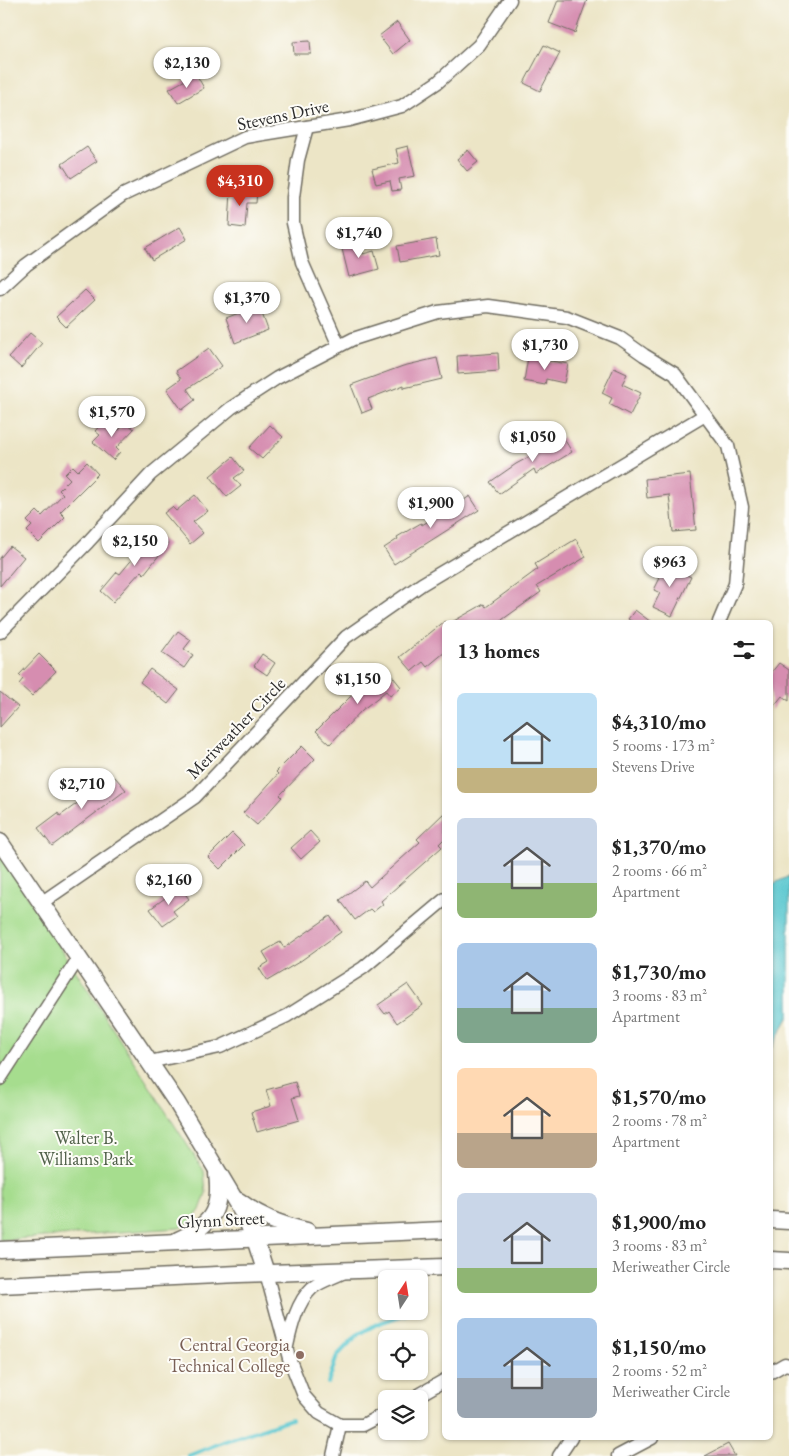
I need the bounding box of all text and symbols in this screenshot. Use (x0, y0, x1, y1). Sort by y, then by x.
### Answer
pin: $2,130 (146, 46, 228, 89)
text: $2,130 (164, 52, 210, 73)
street label: Stevens Drive (235, 94, 331, 135)
pin: $4,310 (199, 164, 281, 207)
text: $4,310 (217, 170, 263, 191)
pin: $1,740 (318, 216, 400, 259)
text: $1,740 (336, 222, 382, 243)
pin: $1,370 (206, 282, 288, 324)
text: $1,370 (224, 287, 270, 308)
pin: $1,730 (504, 328, 586, 371)
text: $1,730 (522, 334, 568, 355)
pin: $1,570 (71, 396, 153, 438)
text: $1,570 (89, 401, 135, 422)
pin: $1,050 (492, 420, 574, 463)
text: $1,050 (510, 426, 556, 447)
pin: $1,900 (390, 486, 472, 529)
text: $1,900 (408, 492, 454, 513)
pin: $2,150 (94, 524, 176, 567)
text: $2,150 (112, 530, 158, 551)
pin: $963 (640, 546, 700, 588)
text: $963 (654, 551, 686, 572)
icon: filters (730, 636, 758, 664)
text: 13 homes (457, 637, 540, 664)
pin: $1,150 (317, 662, 399, 705)
text: $1,150 (335, 668, 381, 689)
street label: Meriweather Circle (181, 672, 290, 783)
text: $4,310/mo (612, 708, 706, 735)
icon: home (497, 713, 557, 773)
text: 5 rooms · 173 m² (612, 735, 715, 756)
text: Stevens Drive (612, 756, 695, 777)
pin: $2,710 (41, 768, 123, 810)
text: $2,710 (59, 773, 105, 794)
text: $1,370/mo (612, 833, 706, 860)
icon: home (497, 838, 557, 898)
text: 2 rooms · 66 m² (612, 860, 707, 881)
pin: $2,160 (128, 864, 210, 906)
text: $2,160 (146, 869, 192, 890)
text: Apartment (612, 881, 680, 902)
text: $1,730/mo (612, 958, 706, 985)
icon: home (497, 963, 557, 1023)
text: 3 rooms · 83 m² (612, 985, 707, 1006)
text: Apartment (612, 1006, 680, 1027)
text: $1,570/mo (612, 1083, 706, 1110)
icon: home (497, 1088, 557, 1148)
text: 2 rooms · 78 m² (612, 1110, 707, 1131)
park label: Walter B. Williams Park (39, 1126, 134, 1170)
text: Apartment (612, 1131, 680, 1152)
street label: Glynn Street (177, 1206, 266, 1233)
text: $1,900/mo (612, 1208, 706, 1235)
icon: home (497, 1213, 557, 1273)
text: 3 rooms · 83 m² (612, 1235, 707, 1256)
text: Meriweather Circle (612, 1256, 730, 1277)
north arrow (378, 1270, 428, 1320)
map controls (378, 1270, 428, 1440)
button: locate (378, 1330, 428, 1380)
place label: Central Georgia Technical College (168, 1333, 291, 1377)
text: $1,150/mo (612, 1333, 706, 1360)
icon: home (497, 1338, 557, 1398)
marker: Central Georgia Technical College (294, 1349, 306, 1361)
text: 2 rooms · 52 m² (612, 1360, 707, 1381)
text: Meriweather Circle (612, 1381, 730, 1402)
button: layers (378, 1390, 428, 1440)

